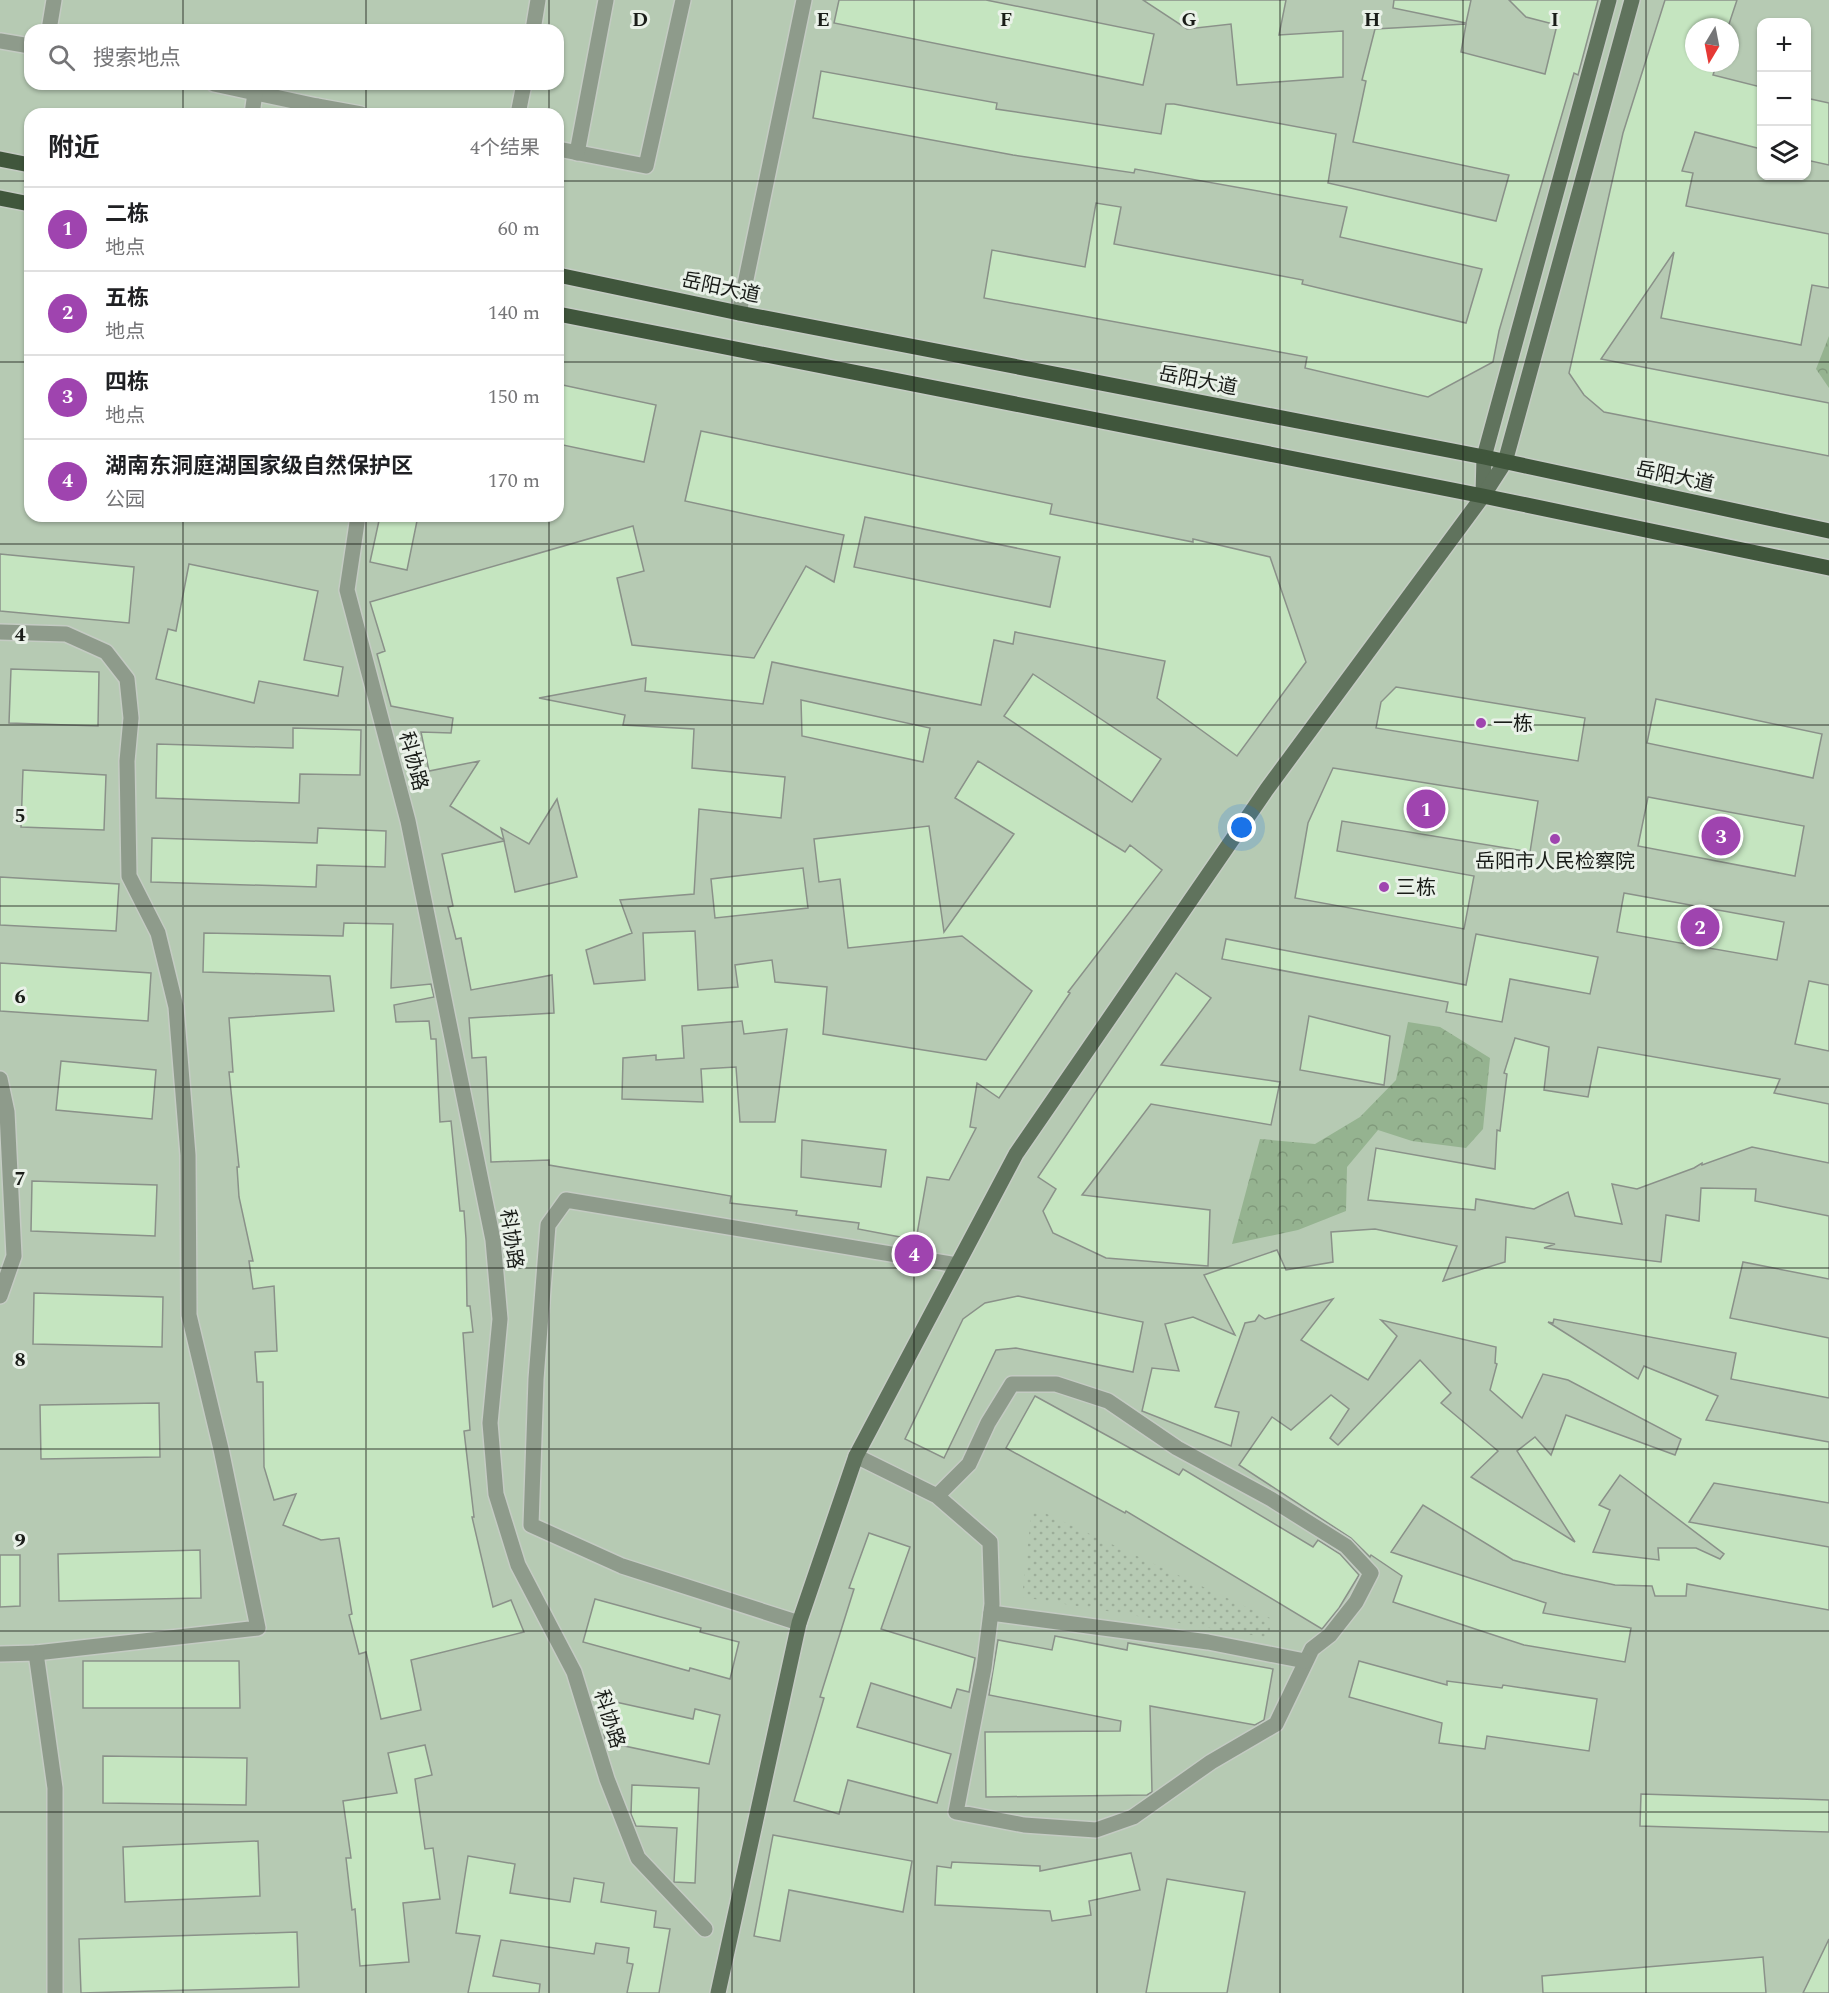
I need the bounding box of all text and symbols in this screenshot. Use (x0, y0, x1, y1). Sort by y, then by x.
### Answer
text: D (632, 5, 648, 35)
text: E (816, 5, 830, 35)
text: F (1000, 5, 1012, 35)
text: G (1181, 5, 1197, 35)
text: H (1364, 5, 1380, 35)
text: I (1551, 5, 1559, 35)
north arrow (1685, 18, 1739, 72)
map controls (1757, 18, 1811, 180)
button: + (1757, 18, 1811, 72)
search box (24, 24, 564, 90)
icon: search (45, 41, 78, 74)
text: 搜索地点 (93, 42, 181, 75)
button: − (1757, 72, 1811, 126)
button: layers (1757, 126, 1811, 180)
text: 附近 (48, 128, 100, 168)
text: 4个结果 (470, 133, 540, 163)
text: 二栋 (105, 198, 149, 231)
text: 1 (62, 214, 73, 244)
text: 60 m (498, 214, 540, 244)
text: 地点 (105, 233, 145, 263)
street label: 岳阳大道 (679, 265, 763, 311)
text: 五栋 (105, 282, 149, 315)
text: 2 (62, 298, 73, 328)
text: 140 m (488, 298, 540, 328)
text: 地点 (105, 317, 145, 347)
street label: 岳阳大道 (1156, 359, 1240, 403)
text: 四栋 (105, 366, 149, 399)
text: 3 (62, 382, 73, 412)
text: 150 m (488, 382, 540, 412)
text: 地点 (105, 401, 145, 431)
text: 湖南东洞庭湖国家级自然保护区 (105, 450, 413, 483)
street label: 岳阳大道 (1633, 454, 1717, 500)
text: 4 (62, 466, 73, 496)
text: 170 m (488, 466, 540, 496)
text: 公园 (105, 485, 145, 515)
text: 4 (14, 620, 26, 650)
place label: 一栋 (1493, 709, 1533, 739)
marker: 一栋 (1474, 716, 1488, 730)
street label: 科协路 (391, 728, 435, 794)
pin: 1 (1406, 786, 1446, 832)
text: 5 (14, 801, 26, 831)
your location (1227, 813, 1256, 842)
pin: 3 (1702, 814, 1740, 858)
marker: 岳阳市人民检察院 (1548, 832, 1562, 846)
place label: 岳阳市人民检察院 (1475, 847, 1635, 877)
place label: 三栋 (1396, 873, 1436, 903)
marker: 三栋 (1377, 880, 1391, 894)
pin: 2 (1680, 904, 1720, 950)
text: 6 (14, 982, 26, 1012)
text: 7 (14, 1164, 26, 1194)
street label: 科协路 (492, 1207, 530, 1271)
pin: 4 (894, 1232, 934, 1276)
text: 8 (14, 1345, 26, 1375)
text: 9 (14, 1526, 26, 1556)
street label: 科协路 (586, 1686, 632, 1752)

